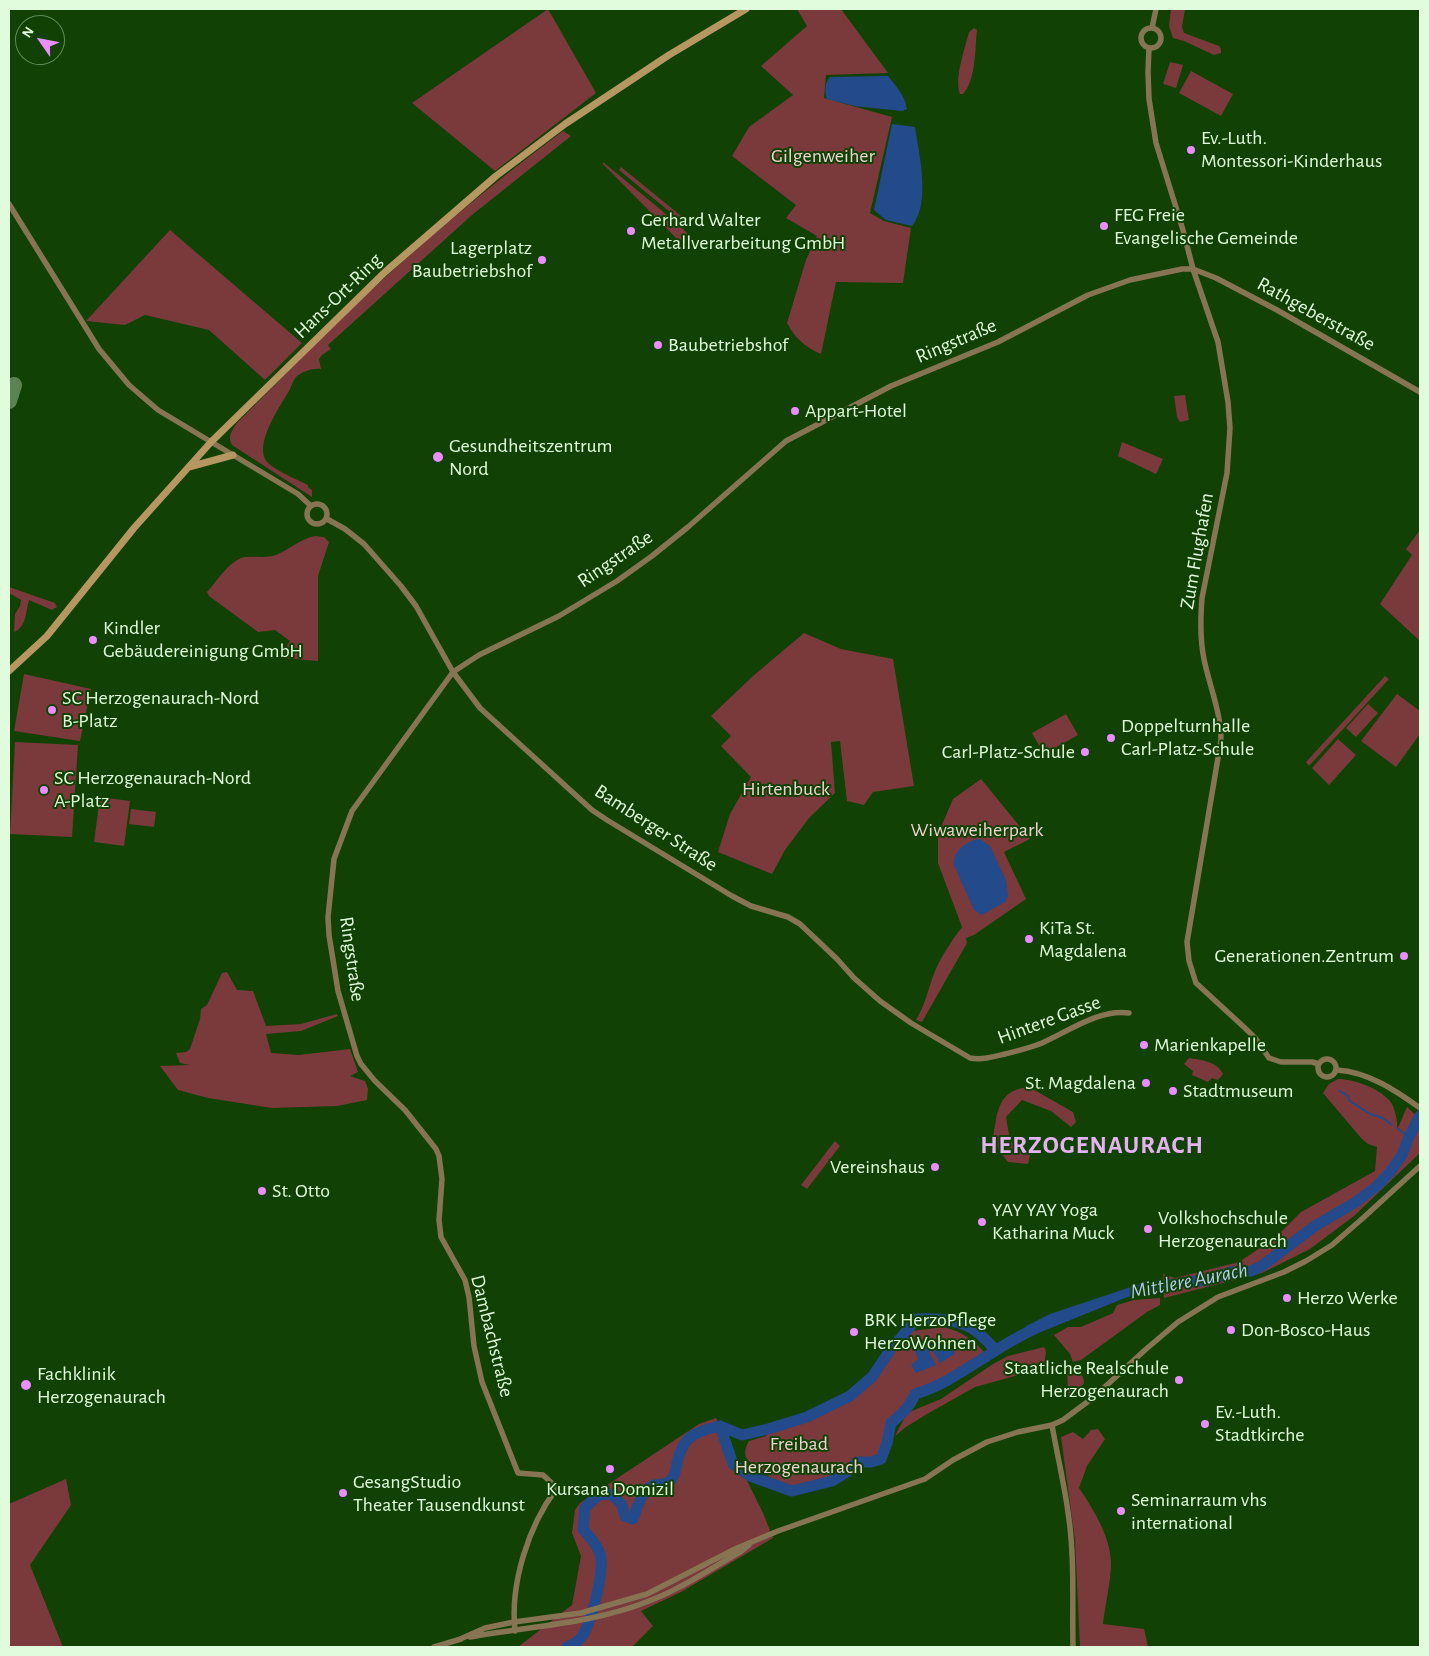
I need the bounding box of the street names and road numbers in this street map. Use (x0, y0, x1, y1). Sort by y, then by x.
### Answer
street label: Hans-Ort-Ring (289, 248, 387, 344)
street label: Rathgeberstraße (1253, 272, 1379, 356)
street label: Ringstraße (912, 313, 1000, 369)
street label: Zum Flughafen (1175, 491, 1219, 611)
street label: Ringstraße (573, 525, 657, 593)
street label: Bamberger Straße (590, 779, 722, 877)
street label: Ringstraße (334, 915, 370, 1003)
street label: Hintere Gasse (994, 990, 1104, 1050)
street label: Dambachstraße (465, 1272, 519, 1400)

